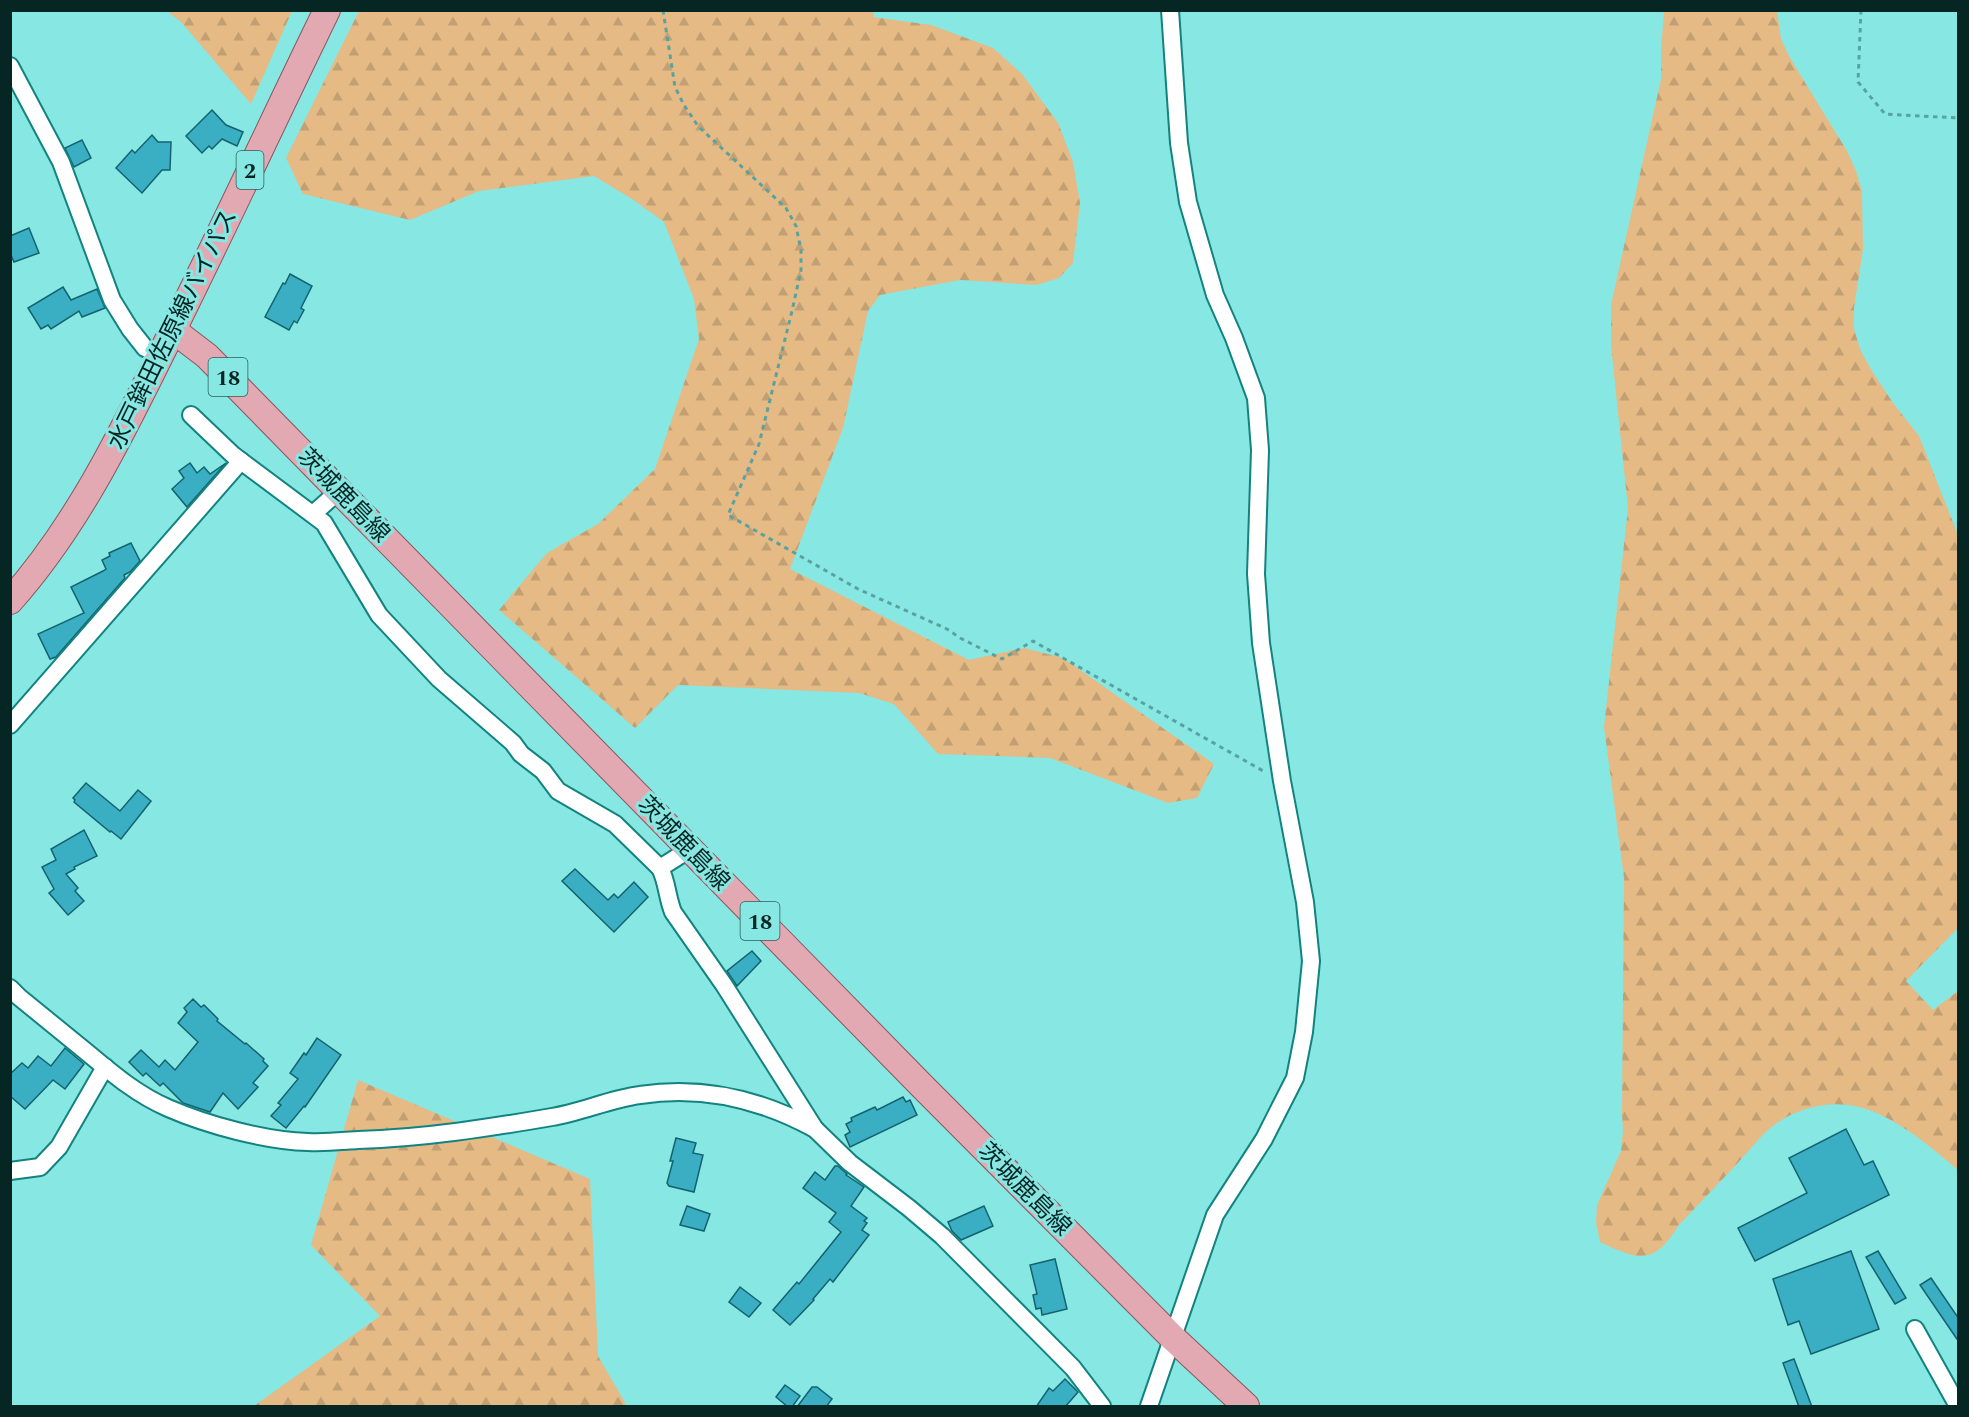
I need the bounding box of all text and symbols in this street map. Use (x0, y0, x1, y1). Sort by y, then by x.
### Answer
road number: 2 (236, 151, 264, 189)
street label: 水戸鉾田佐原線バイパス (99, 203, 247, 456)
road number: 18 (208, 358, 248, 396)
street label: 茨城鹿島線 (289, 440, 398, 551)
street label: 茨城鹿島線 (629, 788, 738, 899)
road number: 18 (740, 902, 780, 940)
street label: 茨城鹿島線 (969, 1135, 1079, 1245)

